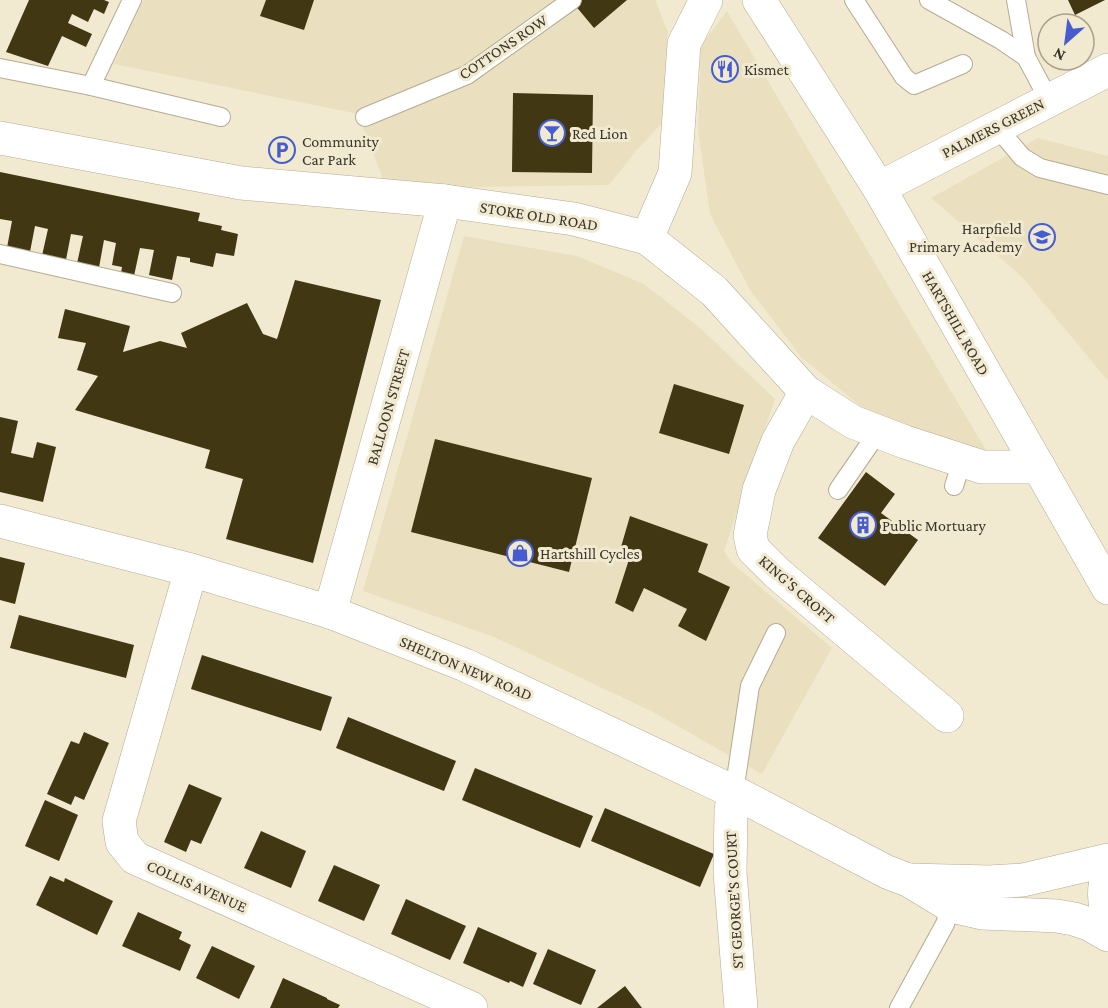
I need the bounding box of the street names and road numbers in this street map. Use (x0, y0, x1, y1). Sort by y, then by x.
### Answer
street label: COTTONS ROW (456, 11, 551, 83)
street label: PALMERS GREEN (939, 95, 1047, 161)
street label: STOKE OLD ROAD (479, 198, 599, 234)
street label: HARTSHILL ROAD (919, 268, 993, 378)
street label: BALLOON STREET (363, 347, 413, 467)
street label: KING'S CROFT (756, 552, 838, 627)
street label: SHELTON NEW ROAD (397, 632, 535, 704)
street label: ST GEORGE'S COURT (722, 830, 746, 969)
street label: COLLIS AVENUE (144, 856, 250, 916)

